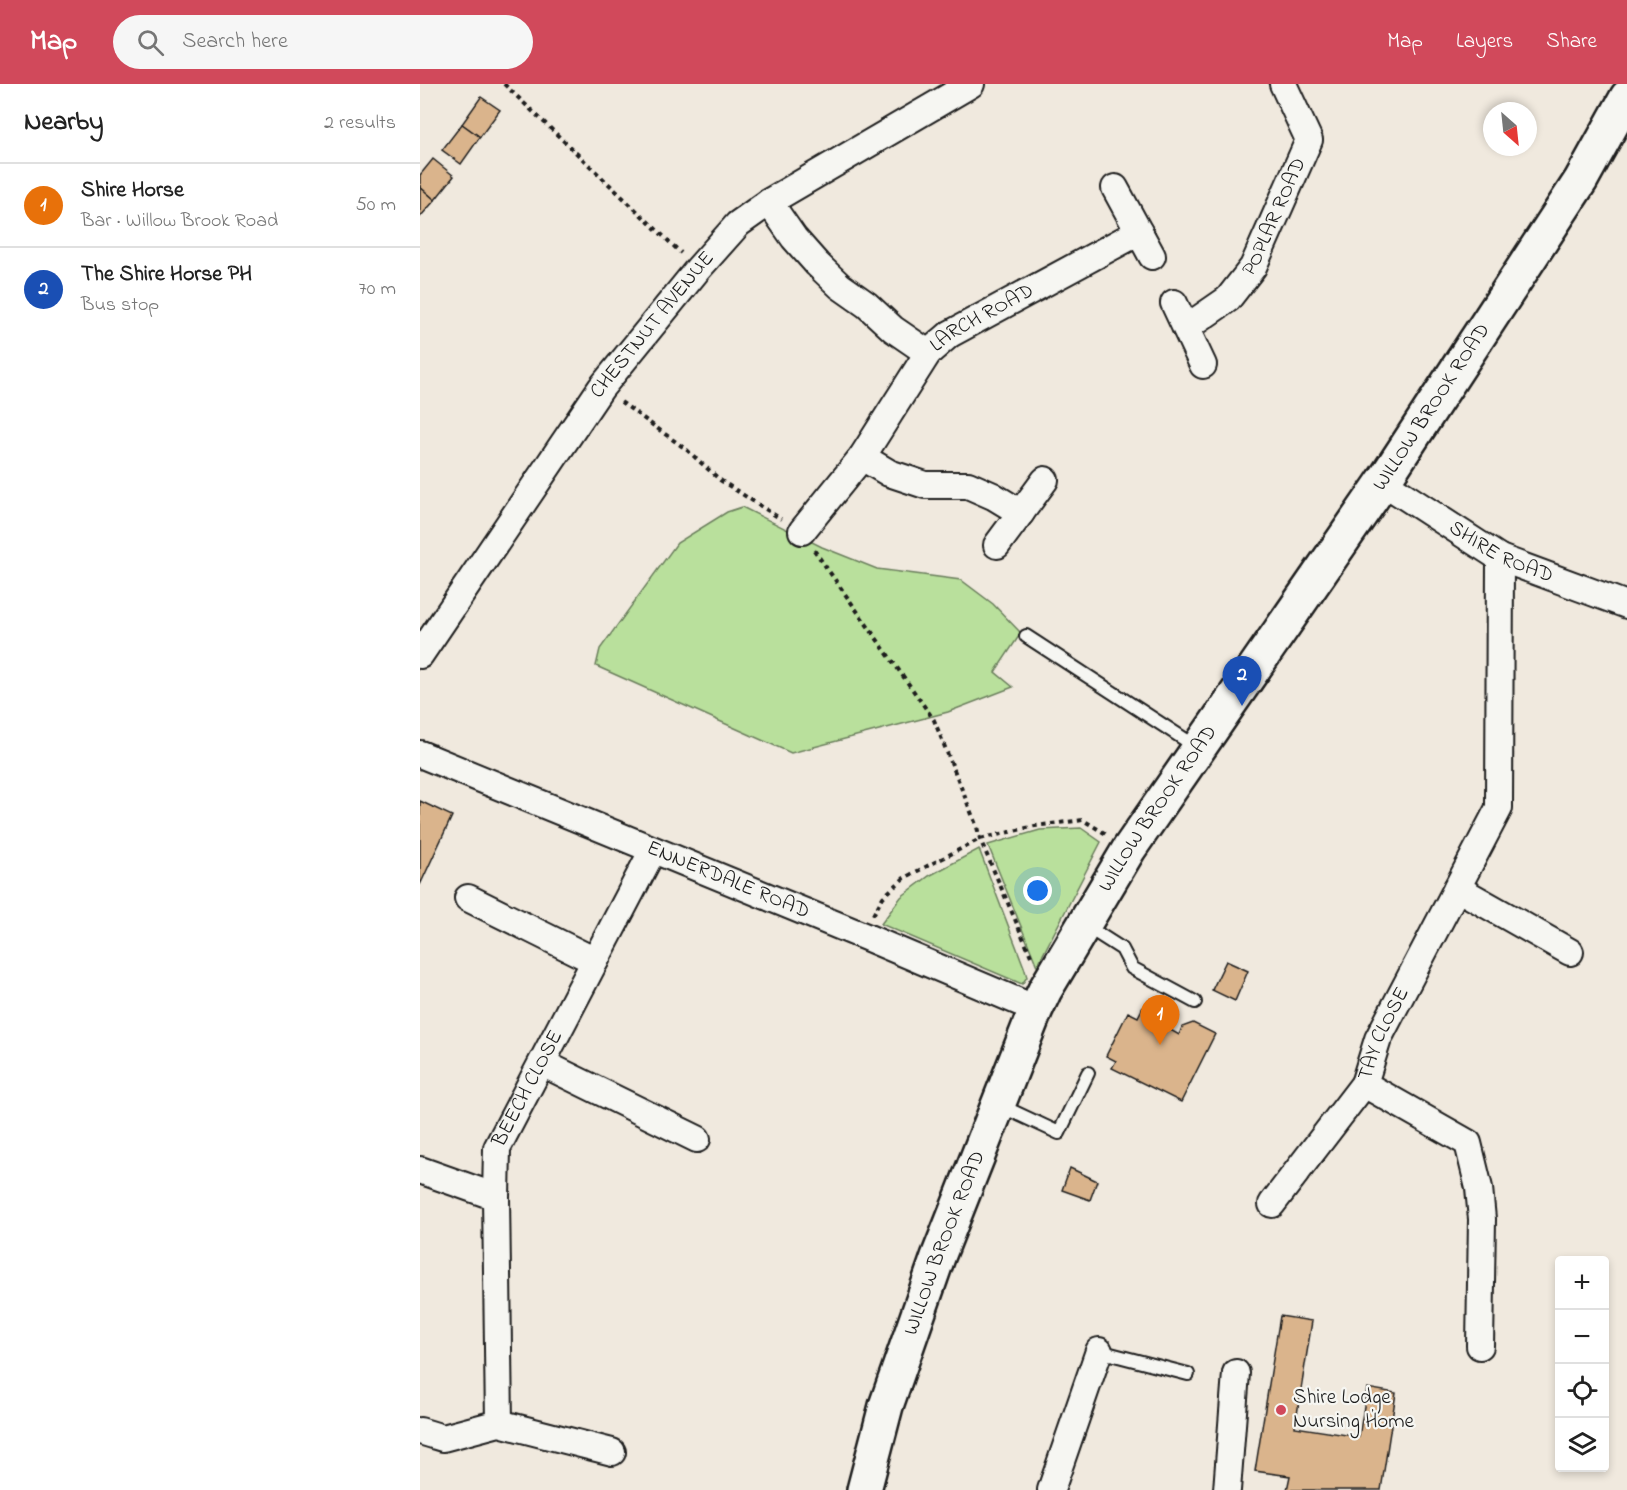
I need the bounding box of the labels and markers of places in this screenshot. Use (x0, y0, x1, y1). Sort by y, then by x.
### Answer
pin: 2 (1222, 656, 1262, 706)
pin: 1 (1140, 996, 1180, 1045)
place label: Shire Lodge Nursing Home (1293, 1383, 1415, 1439)
marker: Shire Lodge Nursing Home (1274, 1403, 1288, 1417)

